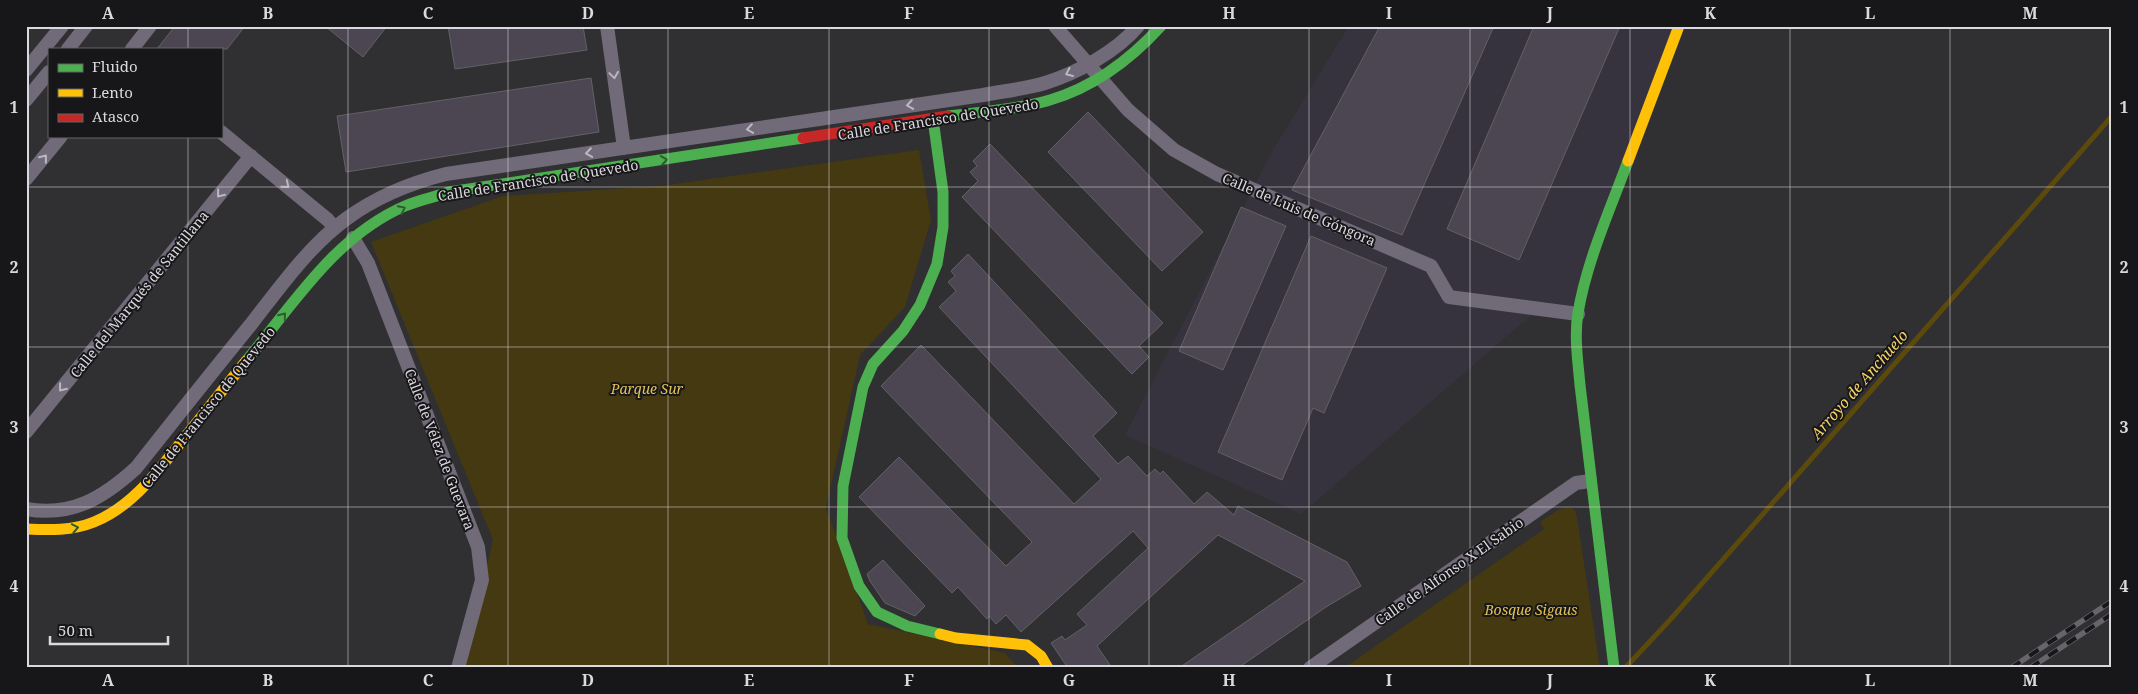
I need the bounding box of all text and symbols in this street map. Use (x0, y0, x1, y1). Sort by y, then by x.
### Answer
text: A (102, 2, 115, 24)
text: B (263, 2, 274, 24)
text: C (423, 2, 434, 24)
text: D (582, 2, 594, 24)
text: E (744, 2, 754, 24)
text: F (904, 2, 914, 24)
text: G (1063, 2, 1075, 24)
text: H (1222, 2, 1236, 24)
text: I (1386, 2, 1392, 24)
text: J (1546, 2, 1554, 24)
text: K (1704, 2, 1716, 24)
text: L (1865, 2, 1875, 24)
text: M (2022, 2, 2038, 24)
legend (48, 48, 222, 138)
text: Fluido (92, 56, 138, 76)
one-way arrow (1065, 67, 1074, 77)
one-way arrow (608, 71, 619, 79)
text: Lento (92, 82, 133, 102)
street label: Calle de Francisco de Quevedo (836, 94, 1040, 144)
text: 1 (9, 96, 19, 118)
text: 1 (2119, 96, 2129, 118)
one-way arrow (906, 100, 915, 110)
text: Atasco (92, 106, 139, 126)
one-way arrow (745, 123, 753, 134)
one-way arrow (584, 147, 592, 158)
one-way arrow (38, 155, 46, 164)
street label: Calle de Francisco de Quevedo (436, 155, 640, 205)
one-way arrow (661, 155, 669, 166)
street label: Calle de Luis de Góngora (1219, 168, 1379, 250)
one-way arrow (280, 179, 289, 187)
one-way arrow (218, 188, 226, 197)
one-way arrow (397, 204, 406, 215)
street label: Calle del Marqués de Santillana (66, 206, 213, 382)
text: 2 (9, 256, 19, 278)
text: 2 (2119, 256, 2129, 278)
one-way arrow (277, 313, 285, 322)
street label: Calle de Francisco de Quevedo (137, 322, 279, 492)
water label: Arroyo de Anchuelo (1805, 325, 1912, 444)
street label: Calle de Vélez de Guevara (400, 366, 480, 532)
park label: Parque Sur (610, 379, 684, 398)
one-way arrow (59, 382, 68, 391)
text: 3 (9, 416, 19, 438)
text: 3 (2119, 416, 2129, 438)
street label: Calle de Alfonso X El Sabio (1371, 513, 1527, 629)
one-way arrow (70, 523, 79, 534)
text: 4 (9, 575, 19, 597)
text: 4 (2119, 575, 2129, 597)
park label: Bosque Sigaus (1483, 600, 1578, 619)
scale bar (50, 614, 168, 646)
text: 50 m (58, 620, 93, 640)
text: A (102, 669, 115, 691)
text: B (263, 669, 274, 691)
text: C (423, 669, 434, 691)
text: D (582, 669, 594, 691)
text: E (744, 669, 754, 691)
text: F (904, 669, 914, 691)
text: G (1063, 669, 1075, 691)
text: H (1222, 669, 1236, 691)
text: I (1386, 669, 1392, 691)
text: J (1546, 669, 1554, 691)
text: K (1704, 669, 1716, 691)
text: L (1865, 669, 1875, 691)
text: M (2022, 669, 2038, 691)

